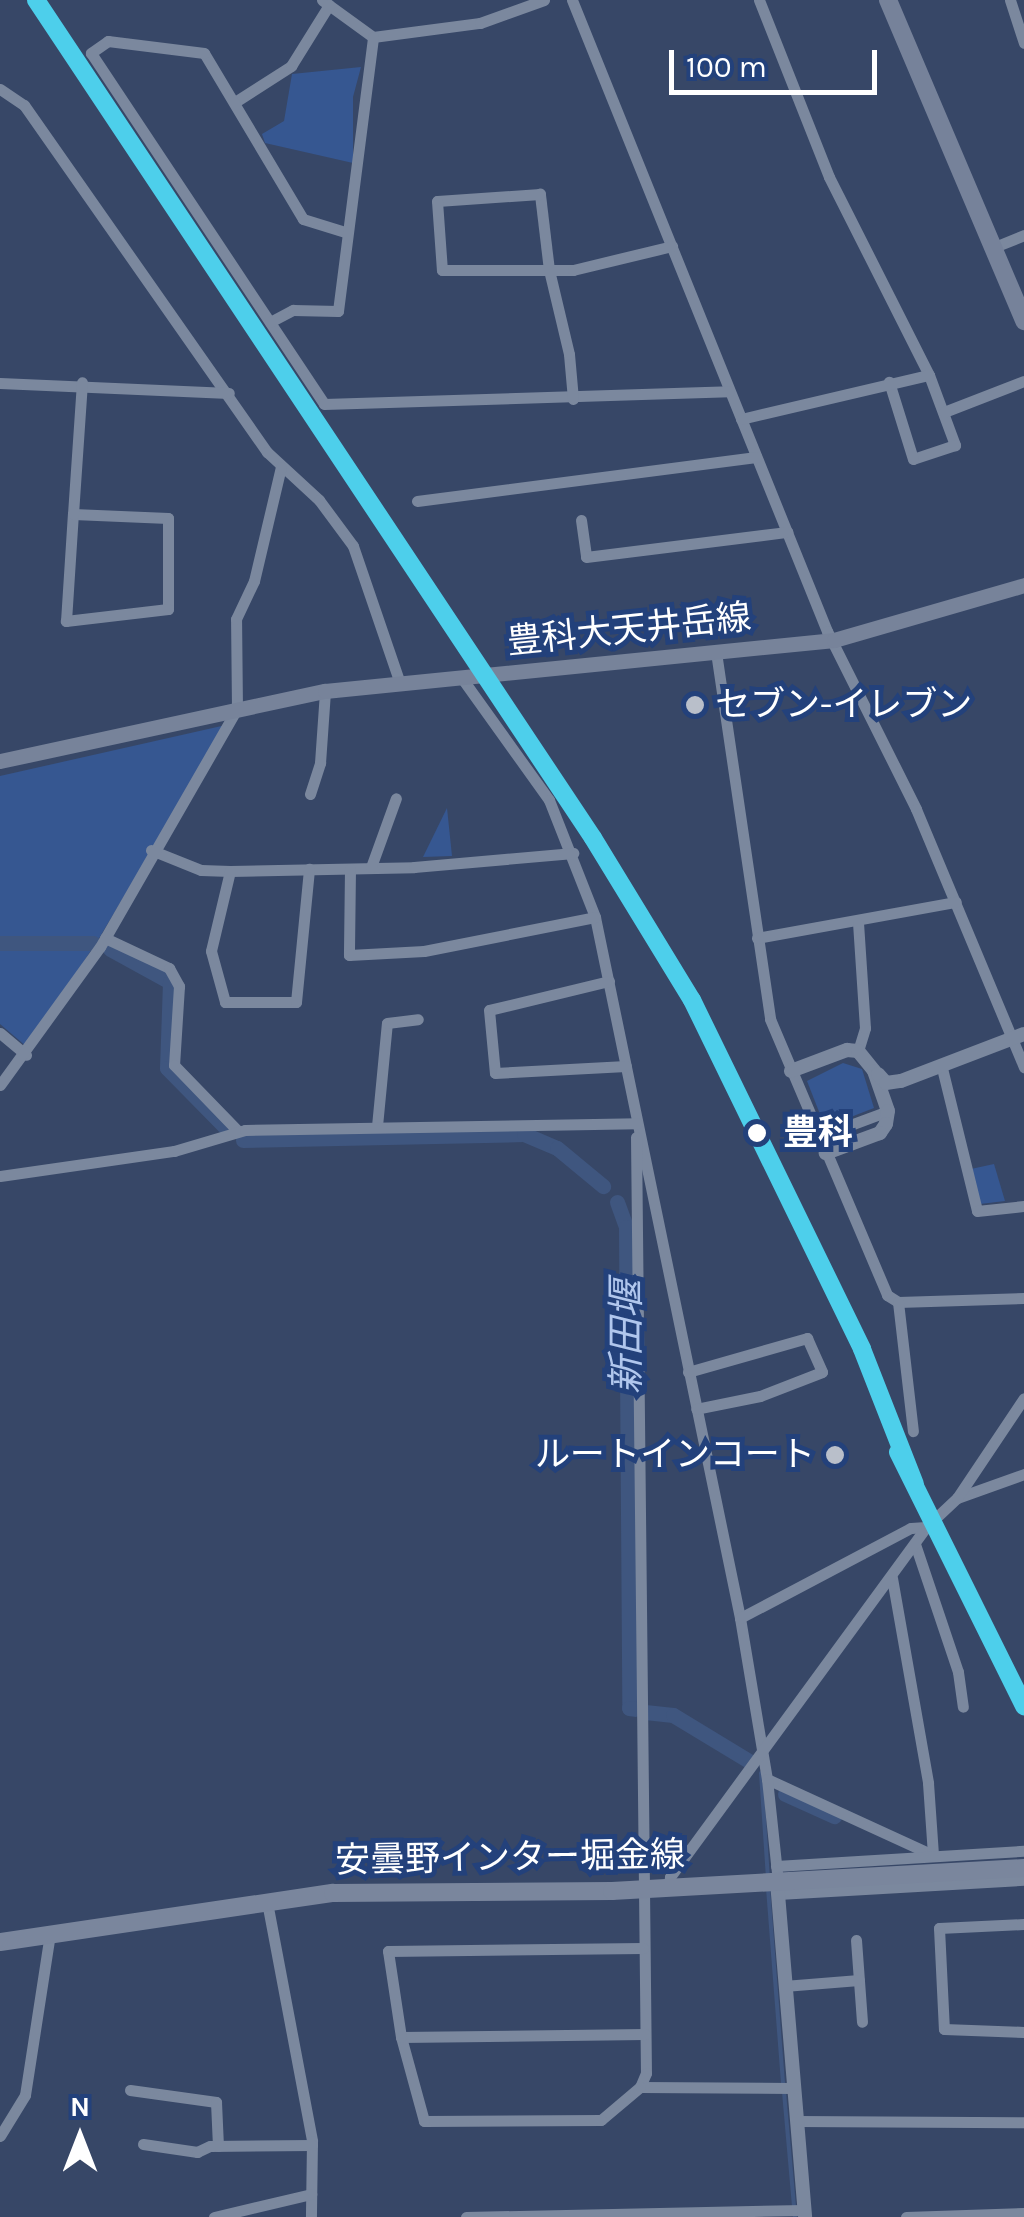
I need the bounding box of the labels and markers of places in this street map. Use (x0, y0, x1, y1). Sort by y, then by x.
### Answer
place label: セブン-イレブン (715, 684, 972, 726)
marker: セブン-イレブン (684, 694, 706, 716)
place label: 豊科 (783, 1112, 853, 1154)
marker: 豊科 (740, 1116, 774, 1150)
place label: ルートインコート (535, 1434, 815, 1476)
marker: ルートインコート (824, 1444, 846, 1466)

